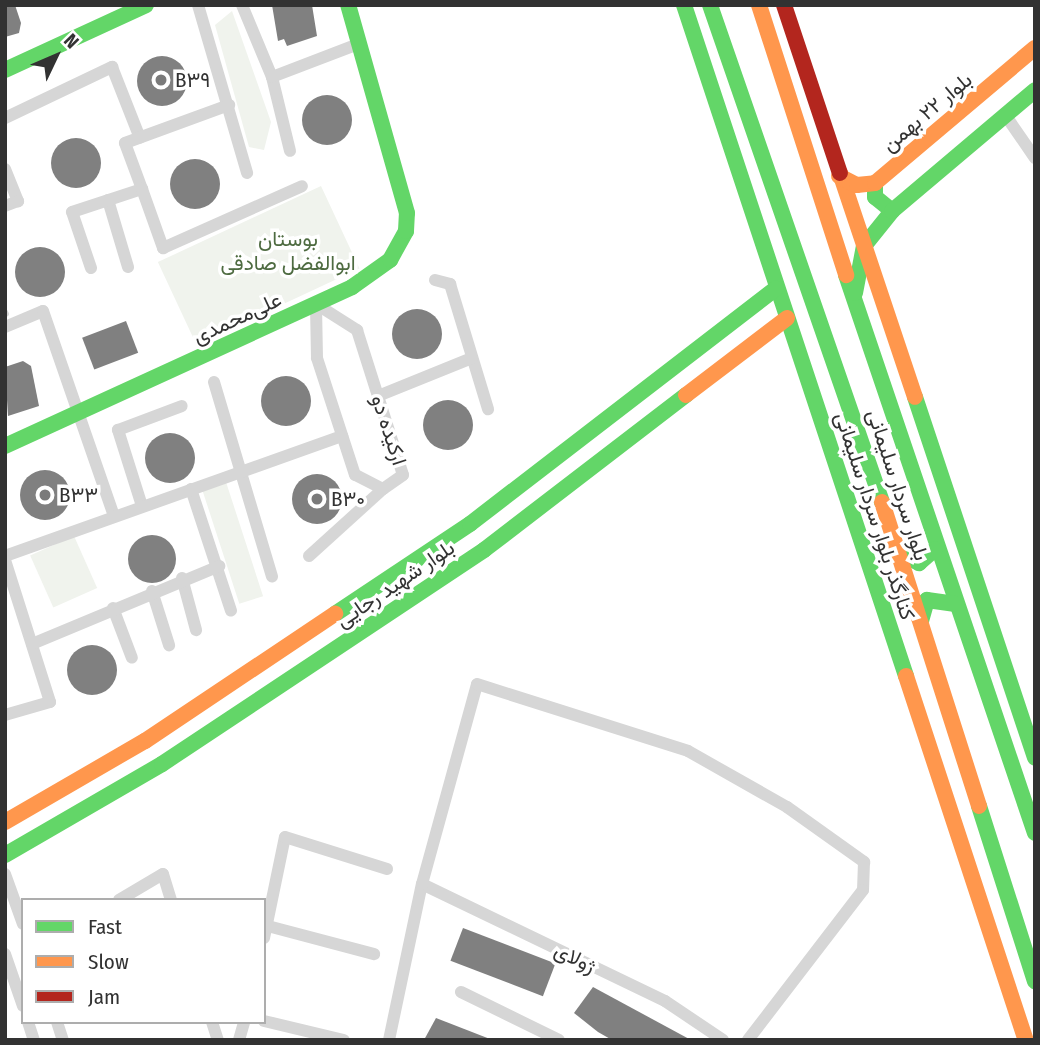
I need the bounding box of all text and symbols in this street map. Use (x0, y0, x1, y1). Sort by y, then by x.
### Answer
north arrow (21, 21, 91, 91)
text: N (59, 29, 84, 53)
place label: B۳۹ (175, 67, 210, 93)
street label: بلوار ۲۲ بهمن (877, 67, 977, 157)
marker: B۳۹ (153, 72, 169, 88)
park label: بوستان ابوالفضل صادقی (220, 226, 356, 276)
street label: علی‌محمدی (189, 287, 285, 349)
street label: ارکیده دو (366, 392, 412, 468)
street label: بلوار سردار سلیمانی (862, 406, 934, 564)
street label: کنارگذر بلوار سردار سلیمانی (829, 409, 921, 623)
place label: B۳۳ (59, 482, 98, 508)
place label: B۳۰ (331, 486, 365, 512)
marker: B۳۳ (37, 487, 53, 503)
marker: B۳۰ (309, 491, 325, 507)
street label: بلوار شهید رجایی (331, 535, 459, 633)
legend (21, 898, 266, 1024)
text: Fast (88, 914, 122, 940)
street label: ژولای (550, 937, 600, 979)
text: Slow (88, 949, 129, 975)
text: Jam (88, 984, 120, 1010)

